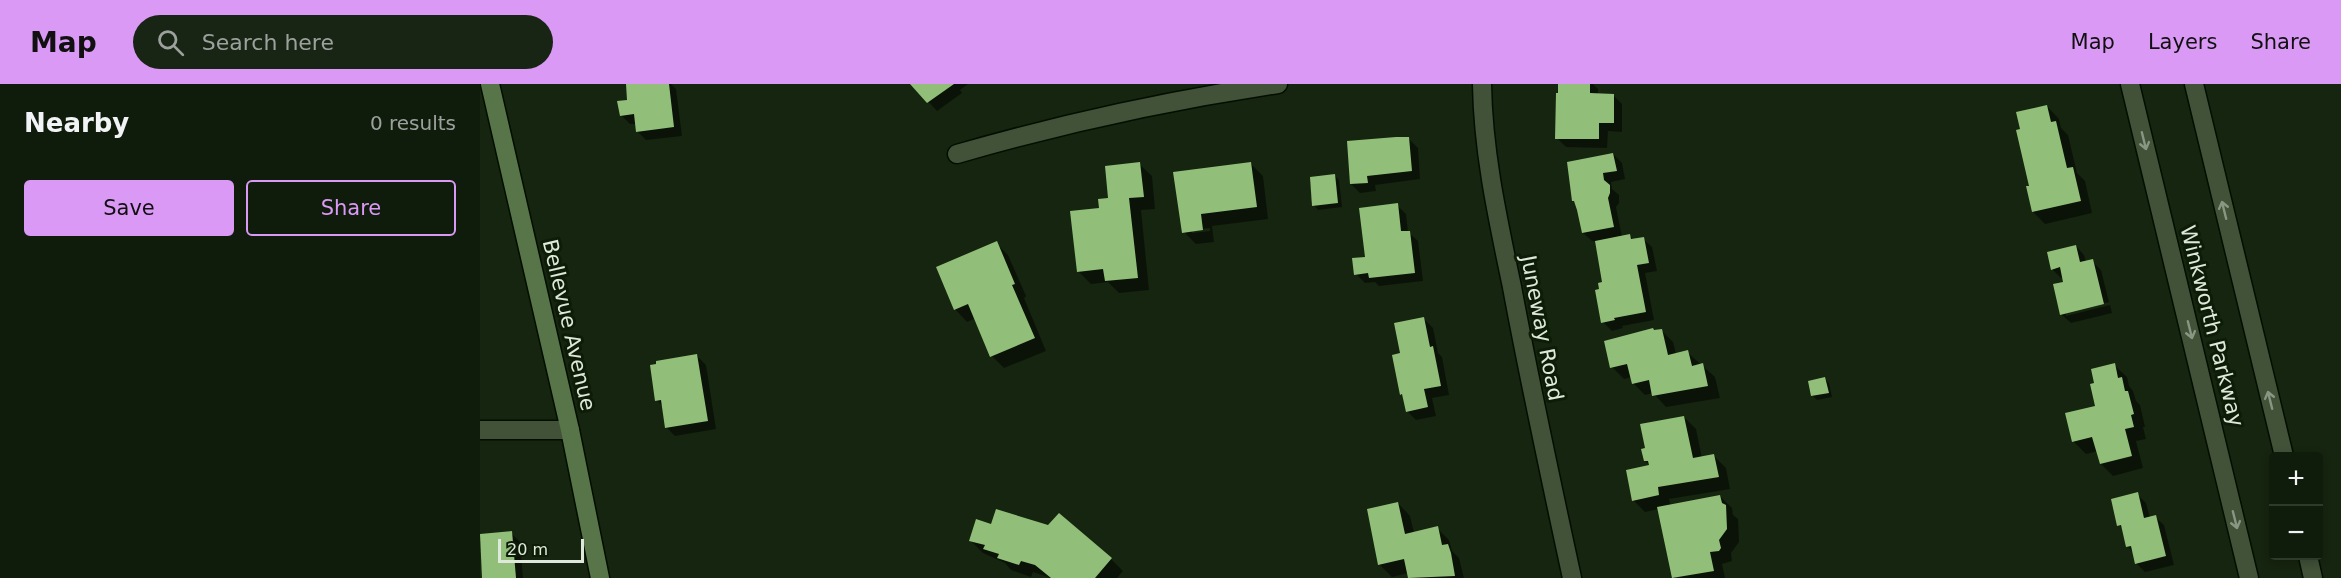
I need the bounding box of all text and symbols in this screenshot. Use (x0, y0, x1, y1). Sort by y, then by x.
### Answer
search box (133, 15, 553, 69)
text: Map (30, 26, 97, 59)
icon: search (154, 26, 187, 59)
text: Search here (202, 30, 334, 55)
text: Map (2071, 30, 2115, 54)
text: Layers (2148, 30, 2217, 54)
text: Share (2250, 30, 2311, 54)
text: Nearby (24, 108, 129, 138)
text: 0 results (370, 111, 456, 135)
one-way arrow (2138, 131, 2150, 150)
button: Save (24, 180, 234, 236)
button: Share (246, 180, 456, 236)
one-way arrow (2218, 201, 2230, 220)
street label: Winkworth Parkway (2175, 223, 2249, 429)
street label: Bellevue Avenue (538, 237, 600, 413)
street label: Juneway Road (1516, 251, 1568, 403)
one-way arrow (2184, 321, 2196, 340)
one-way arrow (2263, 390, 2275, 409)
map controls (2269, 452, 2323, 560)
button: + (2269, 452, 2323, 506)
button: − (2269, 506, 2323, 560)
one-way arrow (2230, 510, 2242, 529)
scale bar (498, 536, 584, 564)
text: 20 m (507, 540, 548, 559)

